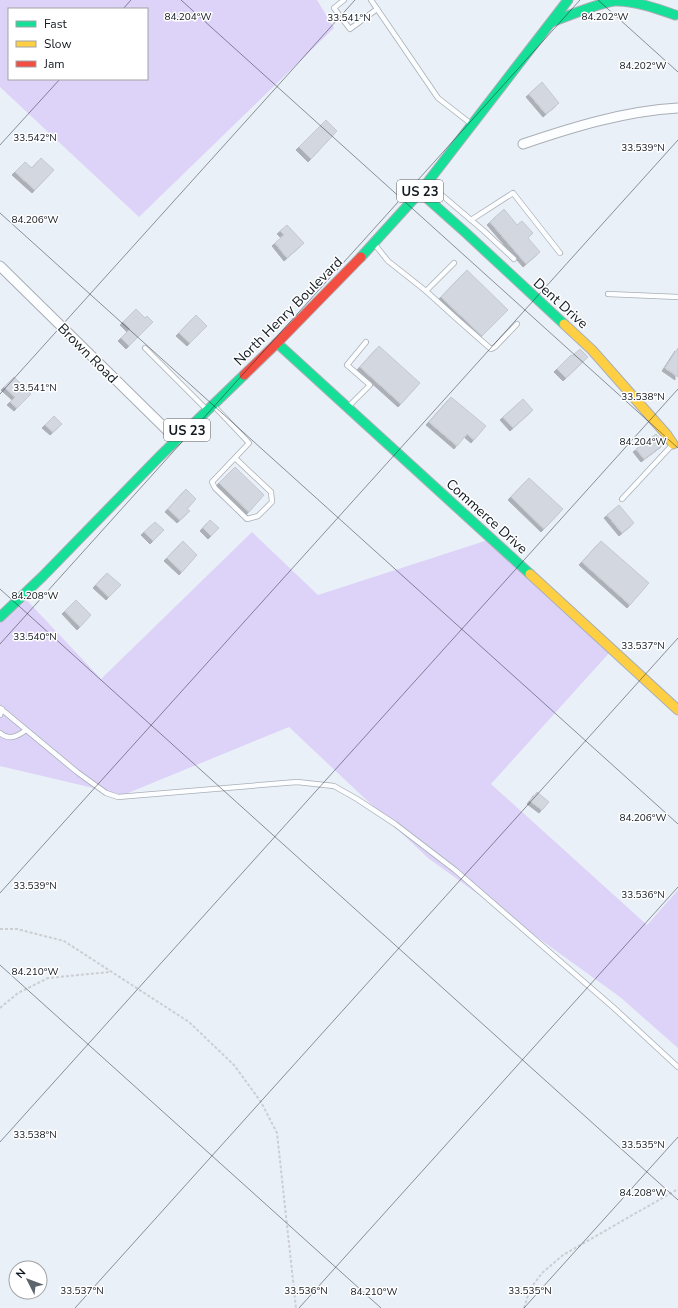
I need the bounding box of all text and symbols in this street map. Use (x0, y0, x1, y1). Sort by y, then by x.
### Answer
legend (8, 8, 148, 80)
text: 84.204°W (164, 10, 212, 24)
text: 84.202°W (581, 10, 629, 24)
text: 33.541°N (327, 11, 371, 25)
text: Fast (44, 16, 67, 32)
text: Slow (44, 36, 72, 52)
text: Jam (43, 56, 65, 72)
text: 84.202°W (619, 59, 667, 73)
text: 33.542°N (13, 131, 57, 145)
text: 33.539°N (621, 141, 665, 155)
road number: US 23 (397, 180, 443, 202)
text: 84.206°W (11, 213, 59, 227)
street label: North Henry Boulevard (230, 253, 347, 370)
street label: Dent Drive (529, 274, 592, 333)
street label: Brown Road (53, 319, 122, 388)
text: 33.541°N (13, 381, 57, 395)
text: 33.538°N (621, 390, 665, 404)
road number: US 23 (164, 419, 210, 441)
text: 84.204°W (619, 435, 667, 449)
street label: Commerce Drive (442, 475, 532, 558)
text: 84.208°W (11, 589, 59, 603)
text: 33.540°N (13, 630, 57, 644)
text: 33.537°N (621, 639, 665, 653)
text: 84.206°W (619, 811, 667, 825)
text: 33.539°N (13, 879, 57, 893)
text: 33.536°N (621, 888, 665, 902)
text: 84.210°W (11, 965, 59, 979)
text: 33.538°N (13, 1128, 57, 1142)
text: 33.535°N (621, 1138, 665, 1152)
text: 84.208°W (619, 1186, 667, 1200)
north arrow (8, 1260, 48, 1300)
text: N (13, 1266, 29, 1282)
text: 33.537°N (60, 1284, 104, 1298)
text: 33.536°N (284, 1284, 328, 1298)
text: 33.535°N (508, 1284, 552, 1298)
text: 84.210°W (350, 1285, 398, 1299)

